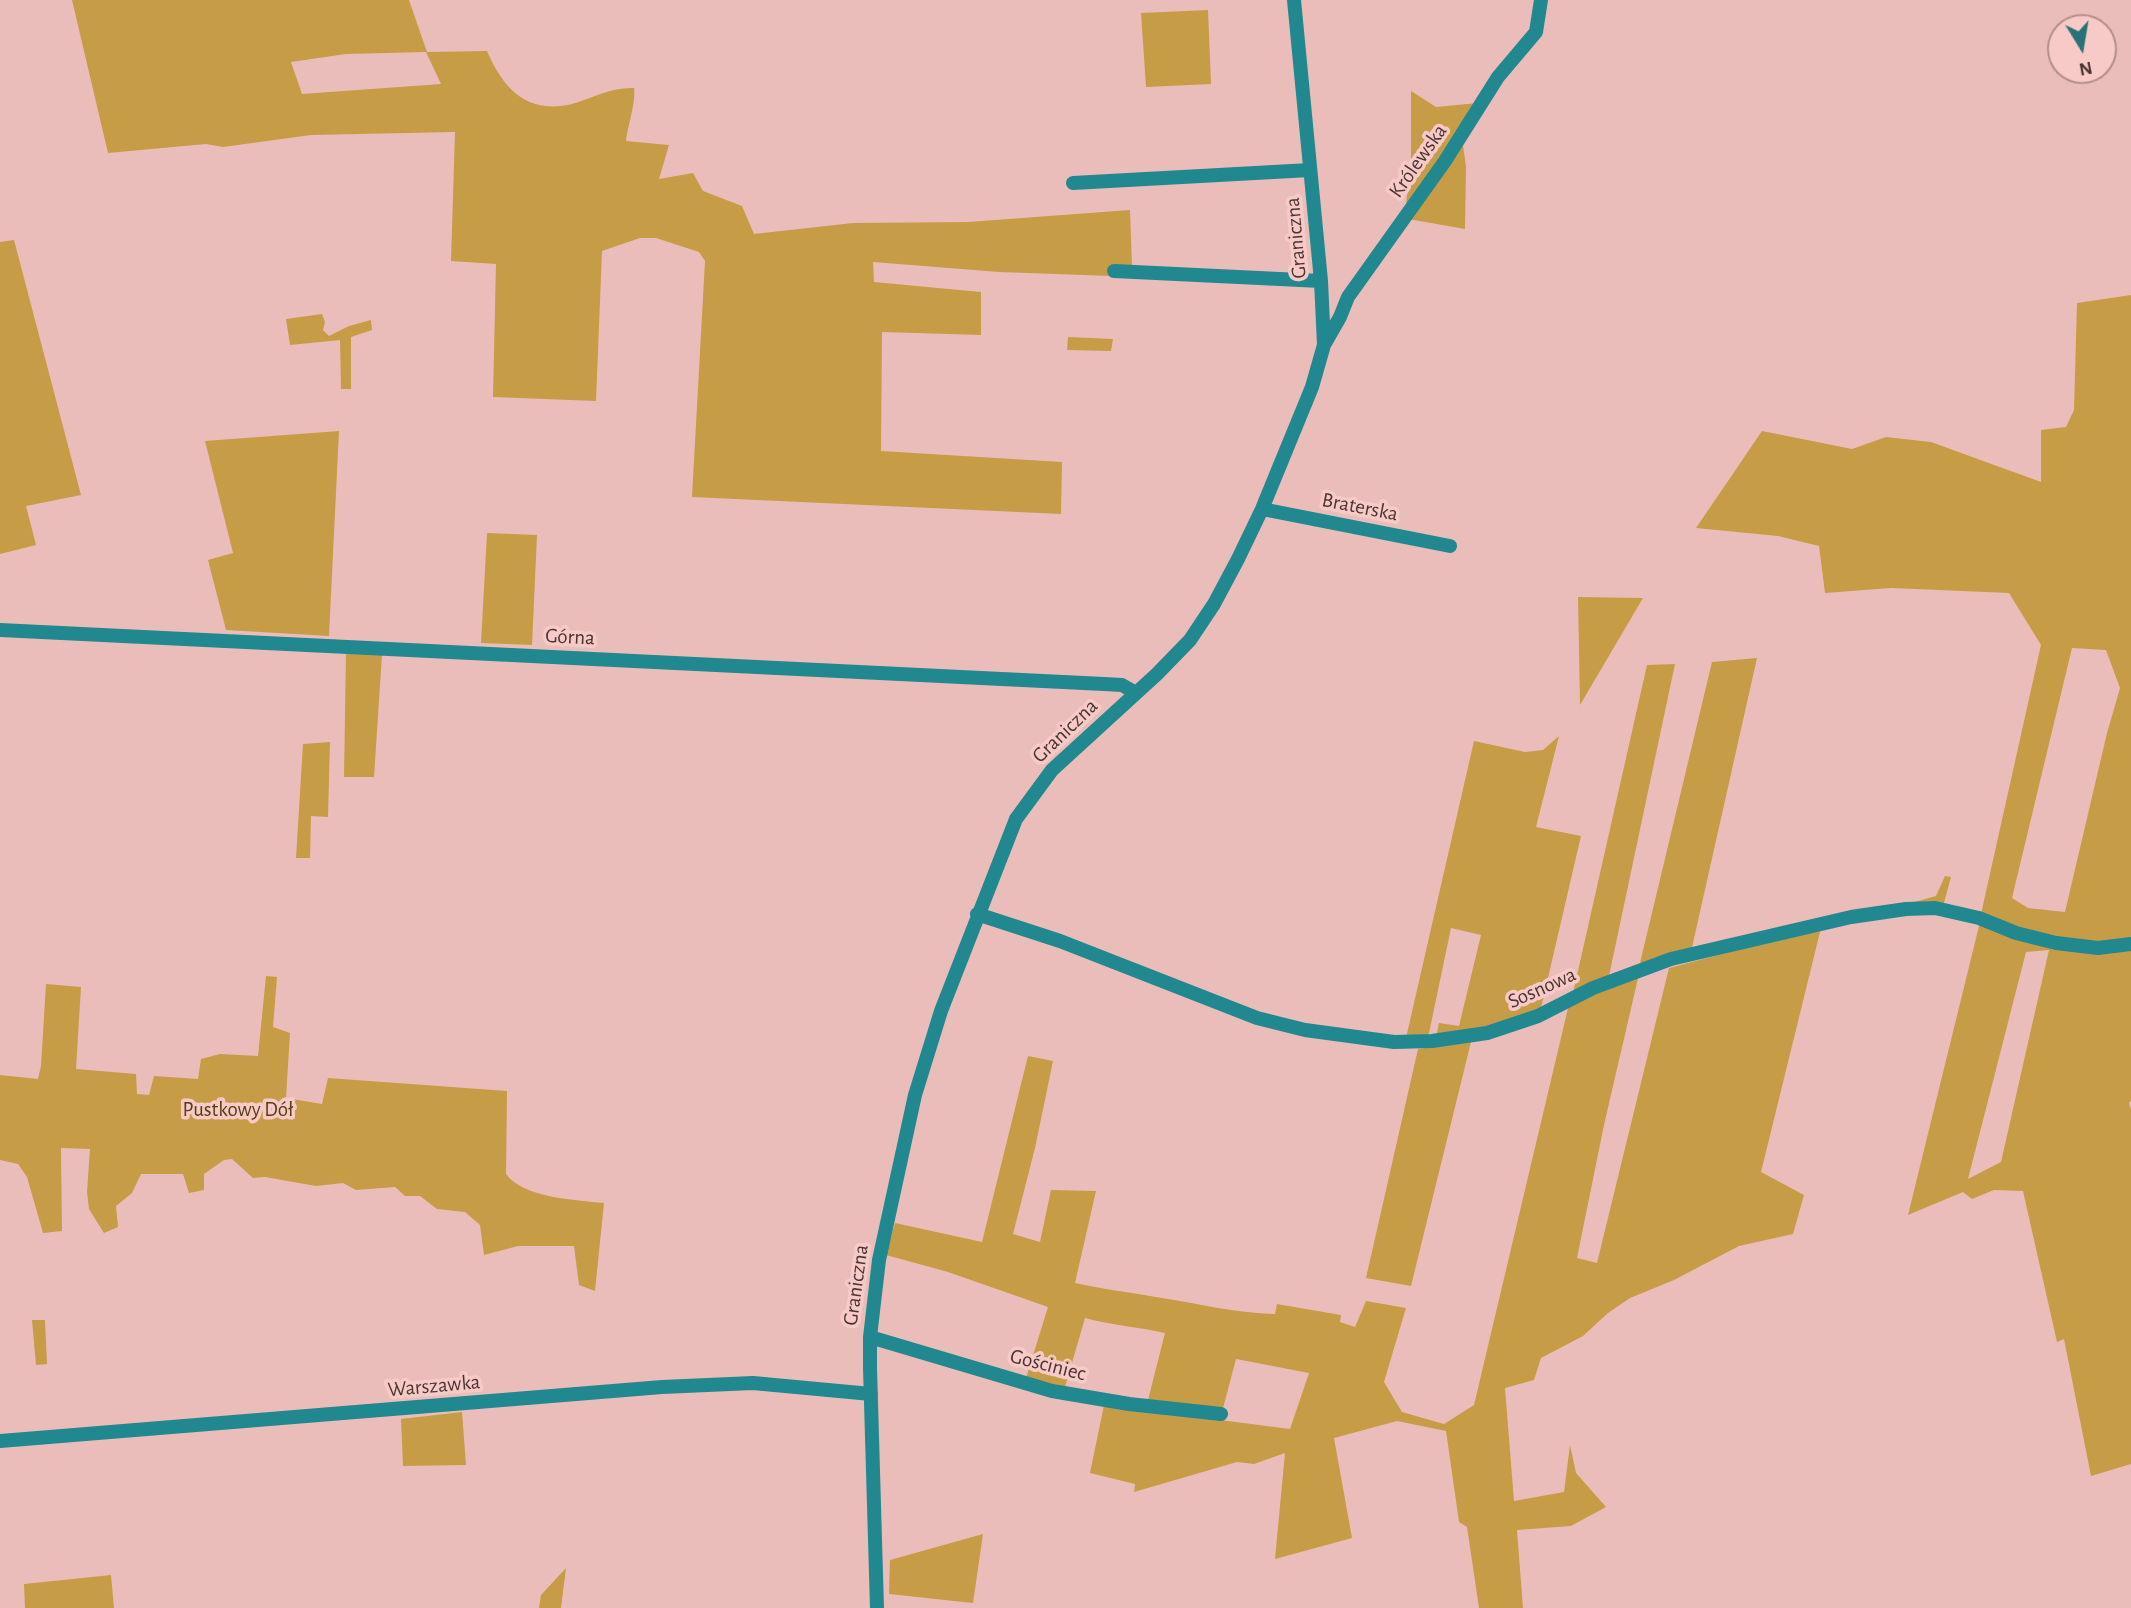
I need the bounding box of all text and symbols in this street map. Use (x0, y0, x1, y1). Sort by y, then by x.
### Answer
north arrow (2047, 14, 2117, 84)
text: N (2077, 58, 2094, 79)
street label: Królewska (1384, 119, 1452, 203)
street label: Graniczna (1280, 196, 1312, 280)
street label: Braterska (1320, 487, 1400, 527)
street label: Górna (545, 623, 595, 651)
street label: Graniczna (1027, 694, 1103, 768)
street label: Sosnowa (1504, 962, 1580, 1014)
park label: Pustkowy Dół (183, 1097, 293, 1123)
street label: Graniczna (838, 1243, 874, 1327)
street label: Gościniec (1008, 1343, 1088, 1387)
street label: Warszawka (387, 1369, 481, 1403)

